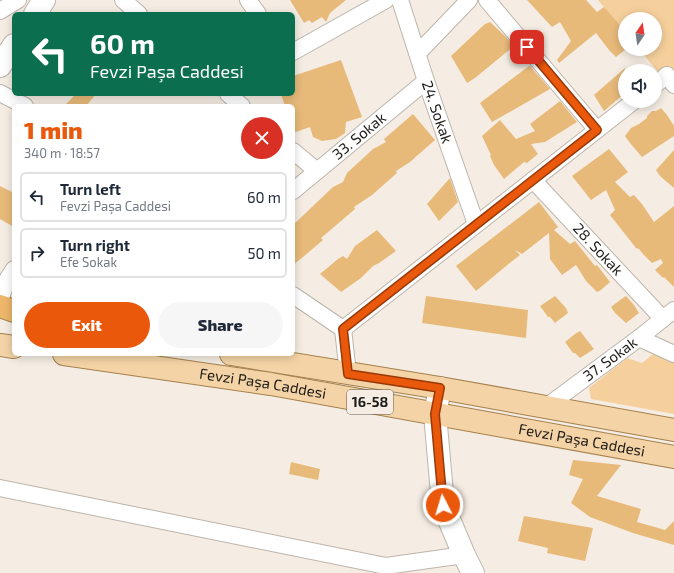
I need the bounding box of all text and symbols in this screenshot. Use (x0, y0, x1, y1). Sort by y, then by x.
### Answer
north arrow (618, 12, 662, 56)
map controls (618, 12, 662, 108)
text: 60 m (90, 26, 155, 60)
icon: left (24, 28, 76, 80)
pin (510, 30, 544, 64)
icon: arrive (516, 36, 538, 58)
text: Fevzi Paşa Caddesi (90, 60, 244, 82)
button: sound (618, 64, 662, 108)
street label: 24. Sokak (419, 78, 457, 146)
street label: 33. Sokak (328, 108, 389, 163)
text: 1 min (24, 115, 83, 144)
button: close (241, 117, 283, 159)
text: 340 m · 18:57 (24, 145, 100, 161)
text: Turn left (60, 180, 121, 198)
icon: left (26, 186, 48, 208)
text: 60 m (247, 188, 281, 206)
text: Fevzi Paşa Caddesi (60, 198, 171, 214)
street label: 28. Sokak (570, 219, 628, 279)
text: Turn right (60, 236, 130, 254)
icon: right (26, 242, 48, 264)
text: 50 m (247, 244, 281, 262)
text: Efe Sokak (60, 254, 117, 270)
button: Exit (24, 302, 150, 348)
button: Share (158, 302, 283, 348)
street label: 37. Sokak (579, 332, 640, 384)
street label: Fevzi Paşa Caddesi (198, 364, 328, 402)
road number: 16-58 (347, 390, 393, 414)
street label: Fevzi Paşa Caddesi (517, 419, 647, 460)
position arrow (422, 484, 464, 526)

